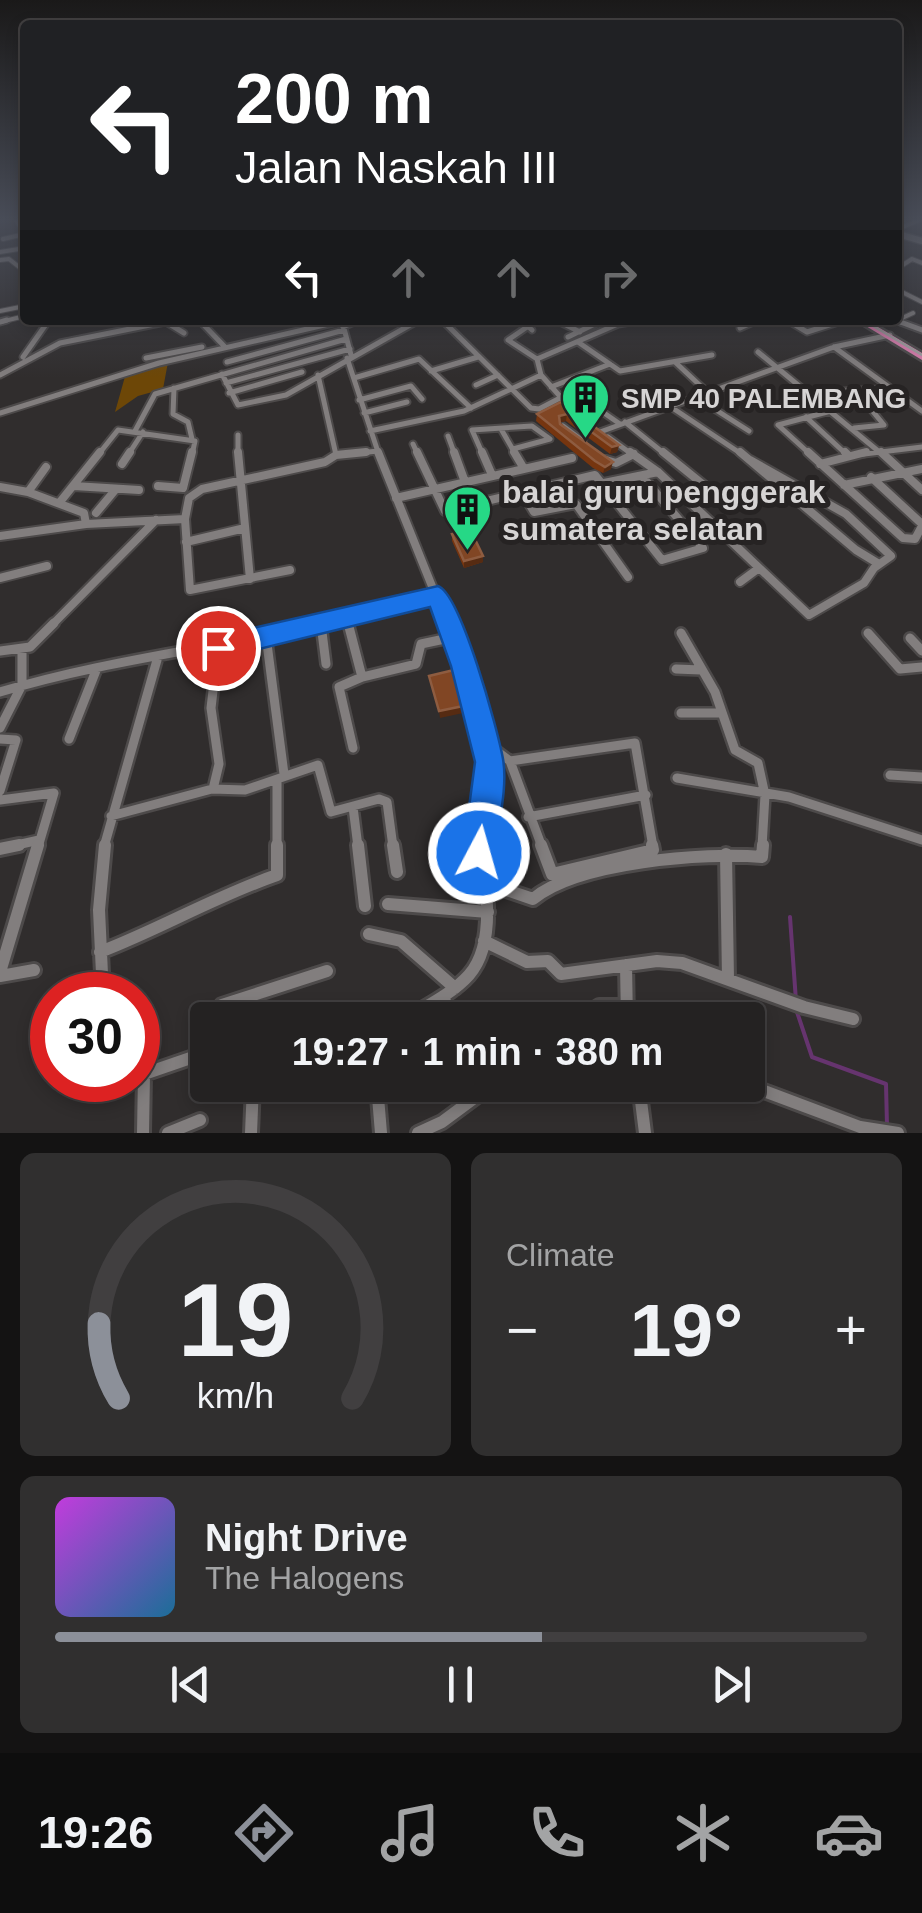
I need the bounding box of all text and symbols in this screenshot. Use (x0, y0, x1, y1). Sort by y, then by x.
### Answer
icon: left (70, 60, 200, 190)
text: 200 m (235, 60, 433, 138)
text: Jalan Naskah III (235, 142, 558, 193)
icon: left (276, 250, 331, 305)
icon: ahead (381, 250, 436, 305)
icon: ahead (486, 250, 541, 305)
icon: right (591, 250, 646, 305)
building icon: SMP 40 PALEMBANG (560, 372, 612, 440)
place label: SMP 40 PALEMBANG (621, 383, 906, 414)
place label: balai guru penggerak sumatera selatan (502, 474, 826, 547)
building icon: balai guru penggerak sumatera selatan (441, 484, 493, 552)
pin (176, 606, 261, 691)
icon: arrive (191, 621, 246, 676)
position arrow (427, 801, 531, 905)
speed limit sign: 30 (30, 972, 160, 1102)
text: 19:27 · 1 min · 380 m (292, 1031, 663, 1073)
text: Climate (506, 1237, 614, 1273)
text: 19 (178, 1262, 293, 1378)
text: 19° (630, 1288, 743, 1372)
text: − (506, 1299, 538, 1361)
text: + (835, 1299, 867, 1361)
text: km/h (197, 1376, 274, 1416)
text: Night Drive (205, 1517, 408, 1559)
text: The Halogens (205, 1560, 404, 1596)
icon: previous (163, 1657, 218, 1712)
icon: pause (433, 1657, 488, 1712)
icon: next (704, 1657, 759, 1712)
icon: directions (229, 1798, 299, 1868)
icon: music (375, 1798, 445, 1868)
icon: phone (522, 1798, 592, 1868)
icon: climate (668, 1798, 738, 1868)
icon: car (814, 1798, 884, 1868)
text: 19:26 (38, 1807, 153, 1858)

